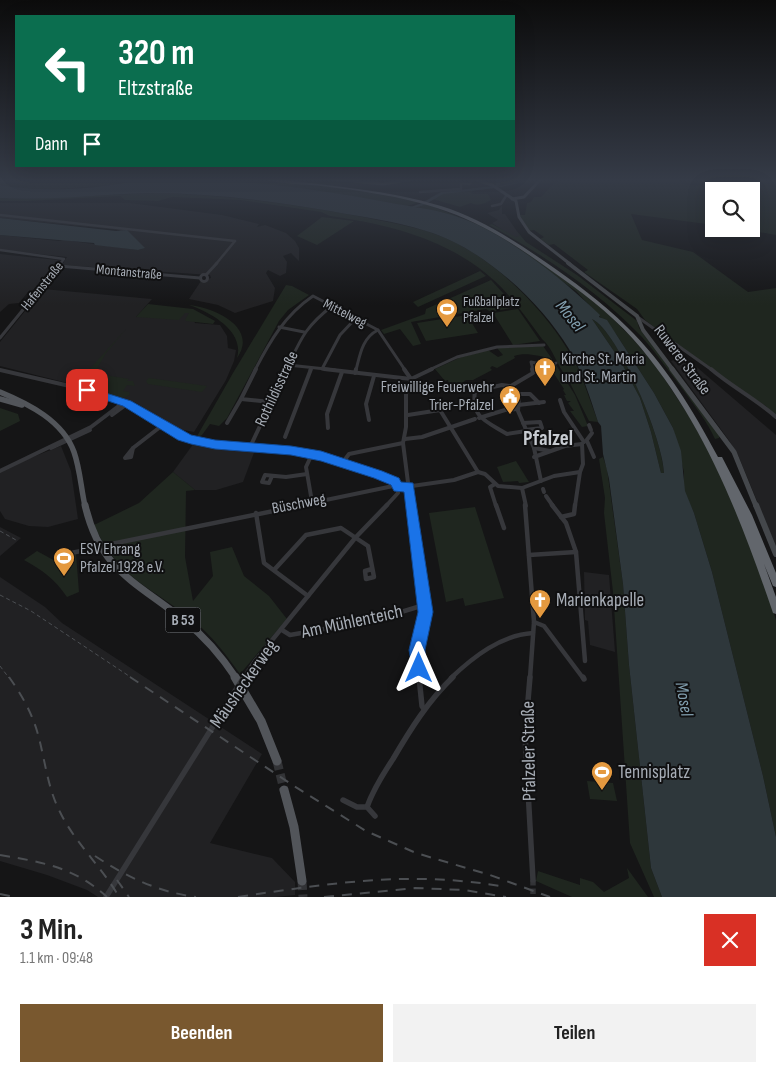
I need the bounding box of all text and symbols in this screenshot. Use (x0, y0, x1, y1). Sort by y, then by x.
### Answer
text: 320 m (118, 32, 194, 75)
icon: left (35, 35, 100, 100)
text: Eltzstraße (118, 75, 193, 102)
icon: arrive (78, 130, 106, 158)
text: Dann (35, 133, 68, 156)
map controls (705, 182, 760, 237)
button: search (705, 182, 760, 237)
street label: Hafenstraße (17, 258, 67, 314)
street label: Montanstraße (95, 261, 163, 283)
place label: Fußballplatz Pfalzel (463, 293, 520, 326)
street label: Mittelweg (320, 295, 370, 331)
water label: Mosel (551, 296, 589, 337)
sports icon: Fußballplatz Pfalzel (435, 297, 459, 328)
street label: Ruwerer Straße (650, 321, 714, 399)
street label: Rothildisstraße (251, 348, 303, 430)
place label: Kirche St. Maria und St. Martin (561, 350, 645, 387)
church icon: Kirche St. Maria und St. Martin (533, 356, 557, 387)
pin (66, 369, 108, 411)
icon: arrive (73, 376, 101, 404)
place label: Freiwillige Feuerwehr Trier-Pfalzel (381, 378, 494, 415)
public building icon: Freiwillige Feuerwehr Trier-Pfalzel (498, 384, 522, 415)
district label: Pfalzel (523, 426, 573, 451)
street label: Büschweg (270, 489, 328, 519)
place label: ESV Ehrang Pfalzel 1928 e.V. (80, 540, 164, 577)
sports icon: ESV Ehrang Pfalzel 1928 e.V. (52, 546, 76, 577)
church icon: Marienkapelle (528, 588, 552, 619)
place label: Marienkapelle (556, 589, 644, 612)
street label: Am Mühlenteich (298, 600, 405, 644)
road number: B 53 (166, 608, 200, 632)
street label: Mäusheckerweg (205, 635, 283, 733)
position arrow (392, 641, 444, 693)
water label: Mosel (671, 680, 697, 718)
street label: Pfalzeler Straße (517, 701, 541, 801)
sports icon: Tennisplatz (590, 760, 614, 791)
place label: Tennisplatz (618, 761, 690, 784)
text: 3 Min. (20, 912, 83, 948)
button: close (704, 914, 756, 966)
text: 1.1 km · 09:48 (20, 949, 93, 968)
button: Beenden (20, 1004, 383, 1062)
button: Teilen (393, 1004, 756, 1062)

